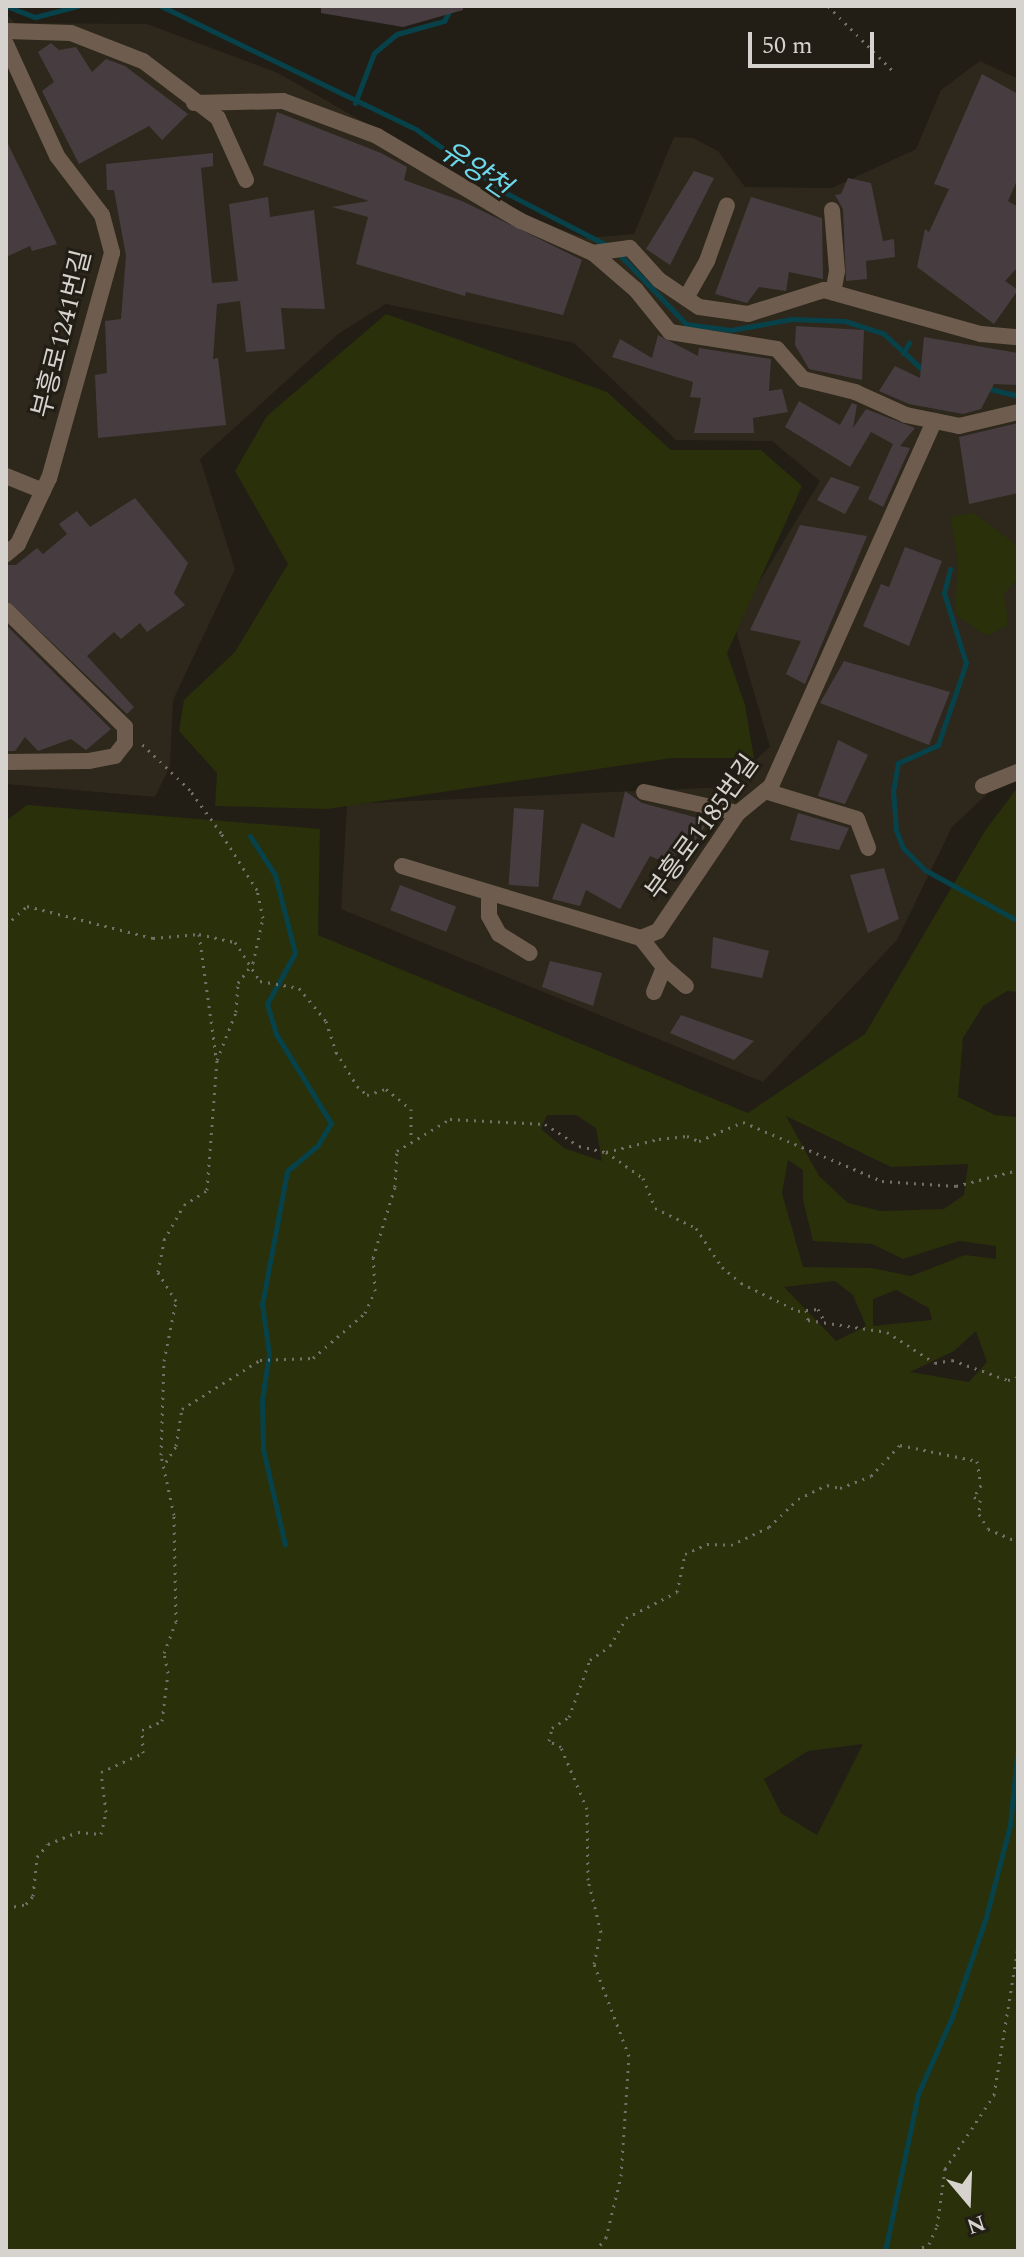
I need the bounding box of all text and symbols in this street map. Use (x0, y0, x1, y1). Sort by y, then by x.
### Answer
scale bar (752, 16, 878, 66)
text: 50 m (762, 28, 813, 64)
water label: 유양천 (434, 134, 516, 206)
street label: 부흥로1241번길 (27, 247, 99, 421)
street label: 부흥로1185번길 (640, 749, 766, 907)
north arrow (928, 2161, 1008, 2241)
text: N (962, 2206, 990, 2243)

